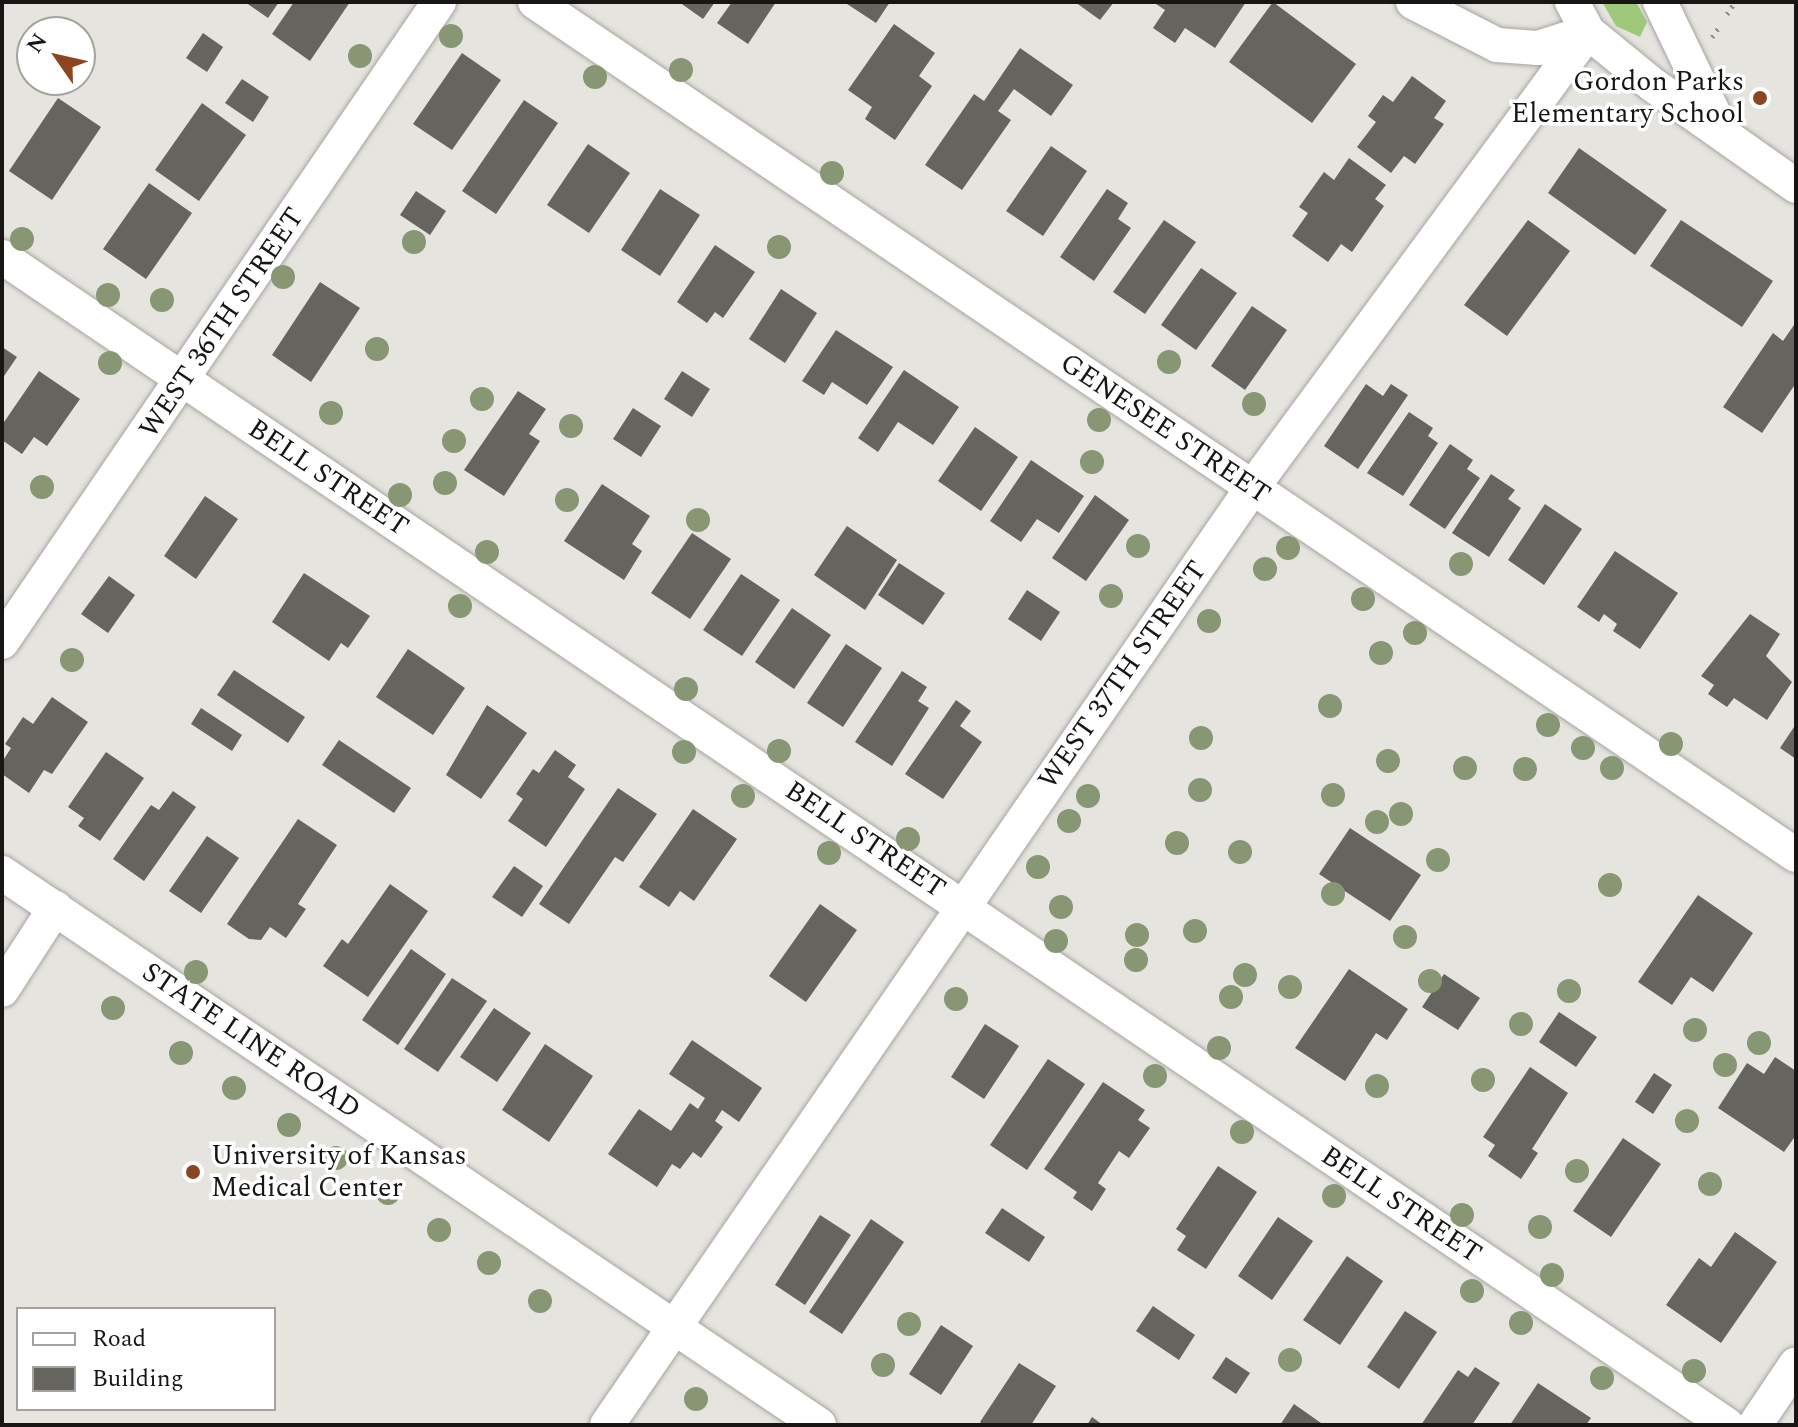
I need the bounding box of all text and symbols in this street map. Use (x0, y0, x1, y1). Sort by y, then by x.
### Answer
north arrow (16, 16, 96, 96)
text: N (19, 27, 56, 60)
place label: Gordon Parks Elementary School (1511, 65, 1744, 131)
marker: Gordon Parks Elementary School (1751, 89, 1769, 107)
street label: WEST 36TH STREET (132, 201, 312, 445)
street label: GENESEE STREET (1054, 346, 1276, 512)
street label: BELL STREET (241, 412, 415, 544)
street label: WEST 37TH STREET (1032, 555, 1214, 795)
street label: BELL STREET (778, 774, 952, 906)
street label: STATE LINE ROAD (136, 956, 366, 1126)
place label: University of Kansas Medical Center (211, 1139, 466, 1205)
street label: BELL STREET (1314, 1139, 1488, 1271)
marker: University of Kansas Medical Center (182, 1161, 204, 1183)
legend (16, 1307, 276, 1411)
text: Road (92, 1321, 146, 1357)
text: Building (92, 1361, 184, 1397)

